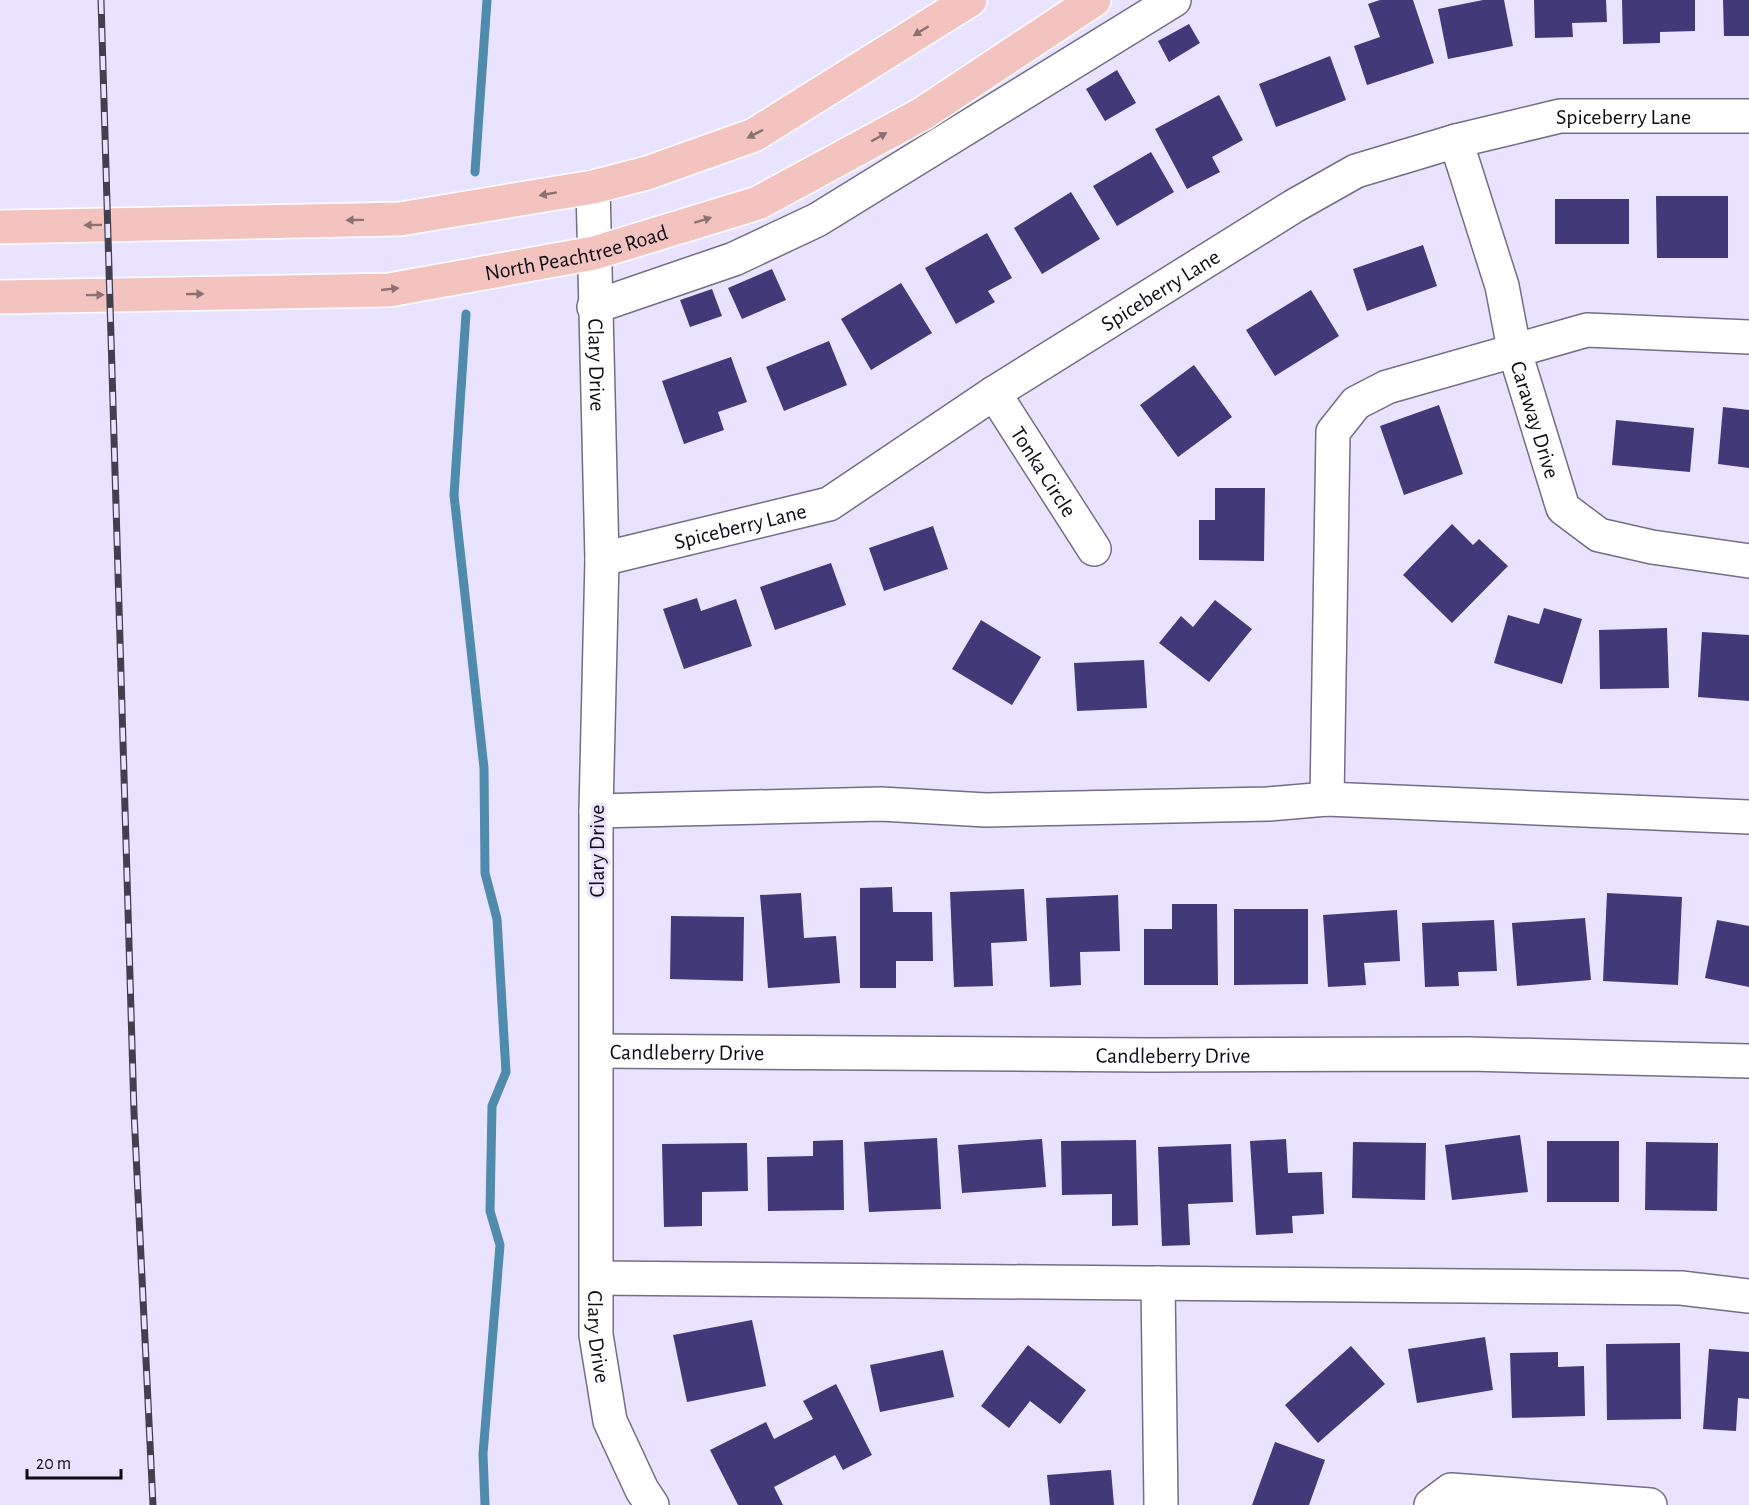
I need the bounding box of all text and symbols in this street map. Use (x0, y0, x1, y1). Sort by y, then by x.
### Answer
one-way arrow (913, 26, 929, 37)
street label: Spiceberry Lane (1556, 106, 1691, 128)
one-way arrow (746, 129, 763, 138)
one-way arrow (870, 133, 887, 143)
one-way arrow (539, 190, 558, 199)
one-way arrow (346, 215, 365, 225)
one-way arrow (694, 215, 712, 224)
one-way arrow (84, 220, 103, 230)
street label: North Peachtree Road (483, 221, 670, 285)
street label: Spiceberry Lane (1097, 245, 1224, 335)
one-way arrow (381, 284, 400, 294)
one-way arrow (186, 289, 205, 298)
one-way arrow (86, 290, 105, 300)
street label: Clary Drive (584, 318, 608, 412)
street label: Caraway Drive (1506, 359, 1563, 481)
street label: Tonka Circle (1006, 423, 1080, 521)
street label: Spiceberry Lane (672, 500, 809, 553)
street label: Clary Drive (586, 805, 608, 897)
street label: Candleberry Drive (610, 1041, 764, 1064)
street label: Candleberry Drive (1096, 1045, 1250, 1067)
street label: Clary Drive (584, 1290, 614, 1385)
scale bar (27, 1442, 122, 1480)
text: 20 m (36, 1455, 71, 1473)

